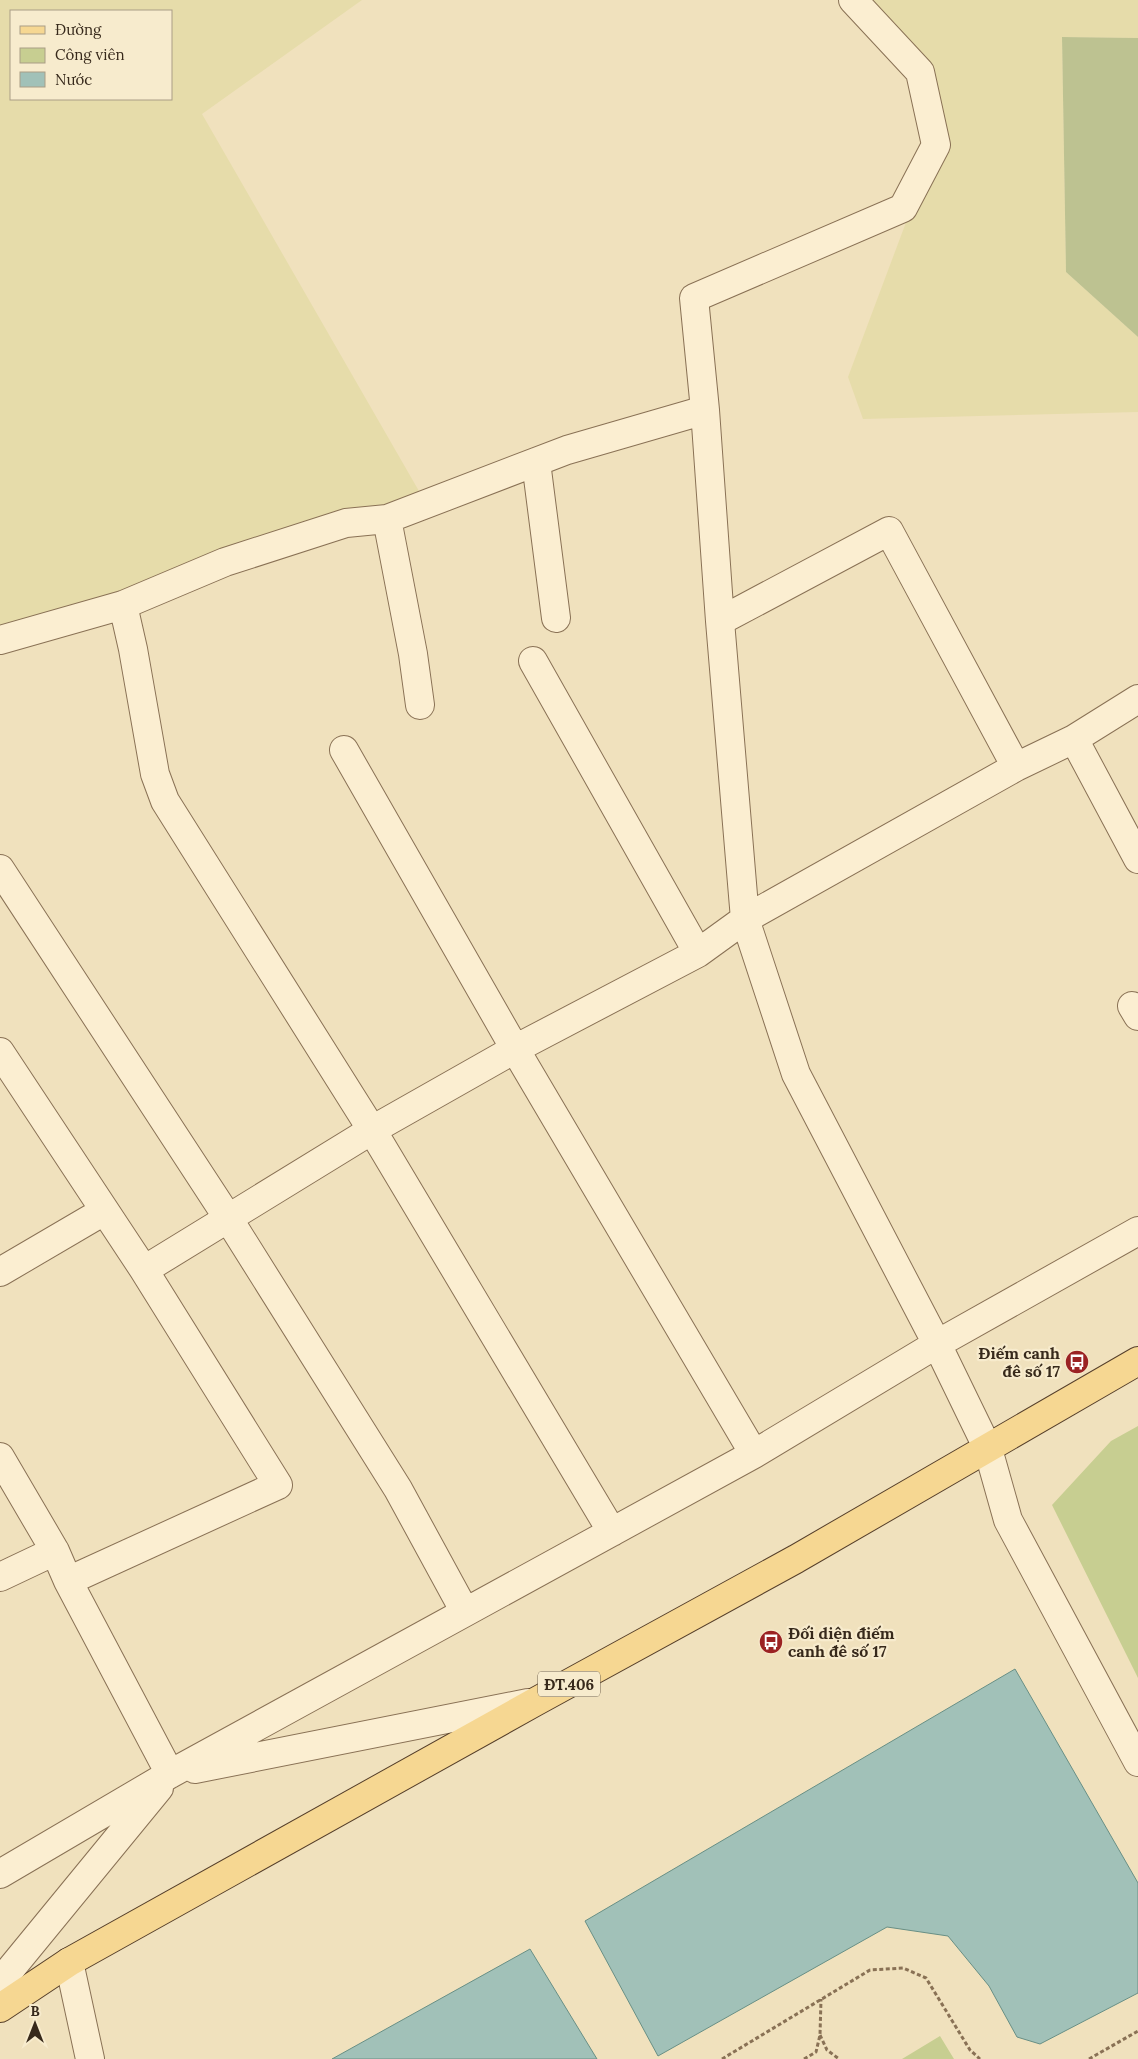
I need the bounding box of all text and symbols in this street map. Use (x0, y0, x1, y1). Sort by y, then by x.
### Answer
legend (10, 10, 172, 100)
text: Đường (55, 20, 102, 39)
text: Công viên (55, 45, 125, 64)
text: Nước (55, 70, 92, 89)
place label: Điếm canh đê số 17 (978, 1343, 1060, 1381)
bus stop icon: Điếm canh đê số 17 (1064, 1349, 1090, 1375)
place label: Đối diện điếm canh đê số 17 (788, 1623, 895, 1661)
bus stop icon: Đối diện điếm canh đê số 17 (758, 1629, 784, 1655)
road number: ĐT.406 (538, 1672, 600, 1696)
north arrow (10, 1999, 60, 2049)
text: B (30, 2002, 40, 2020)

